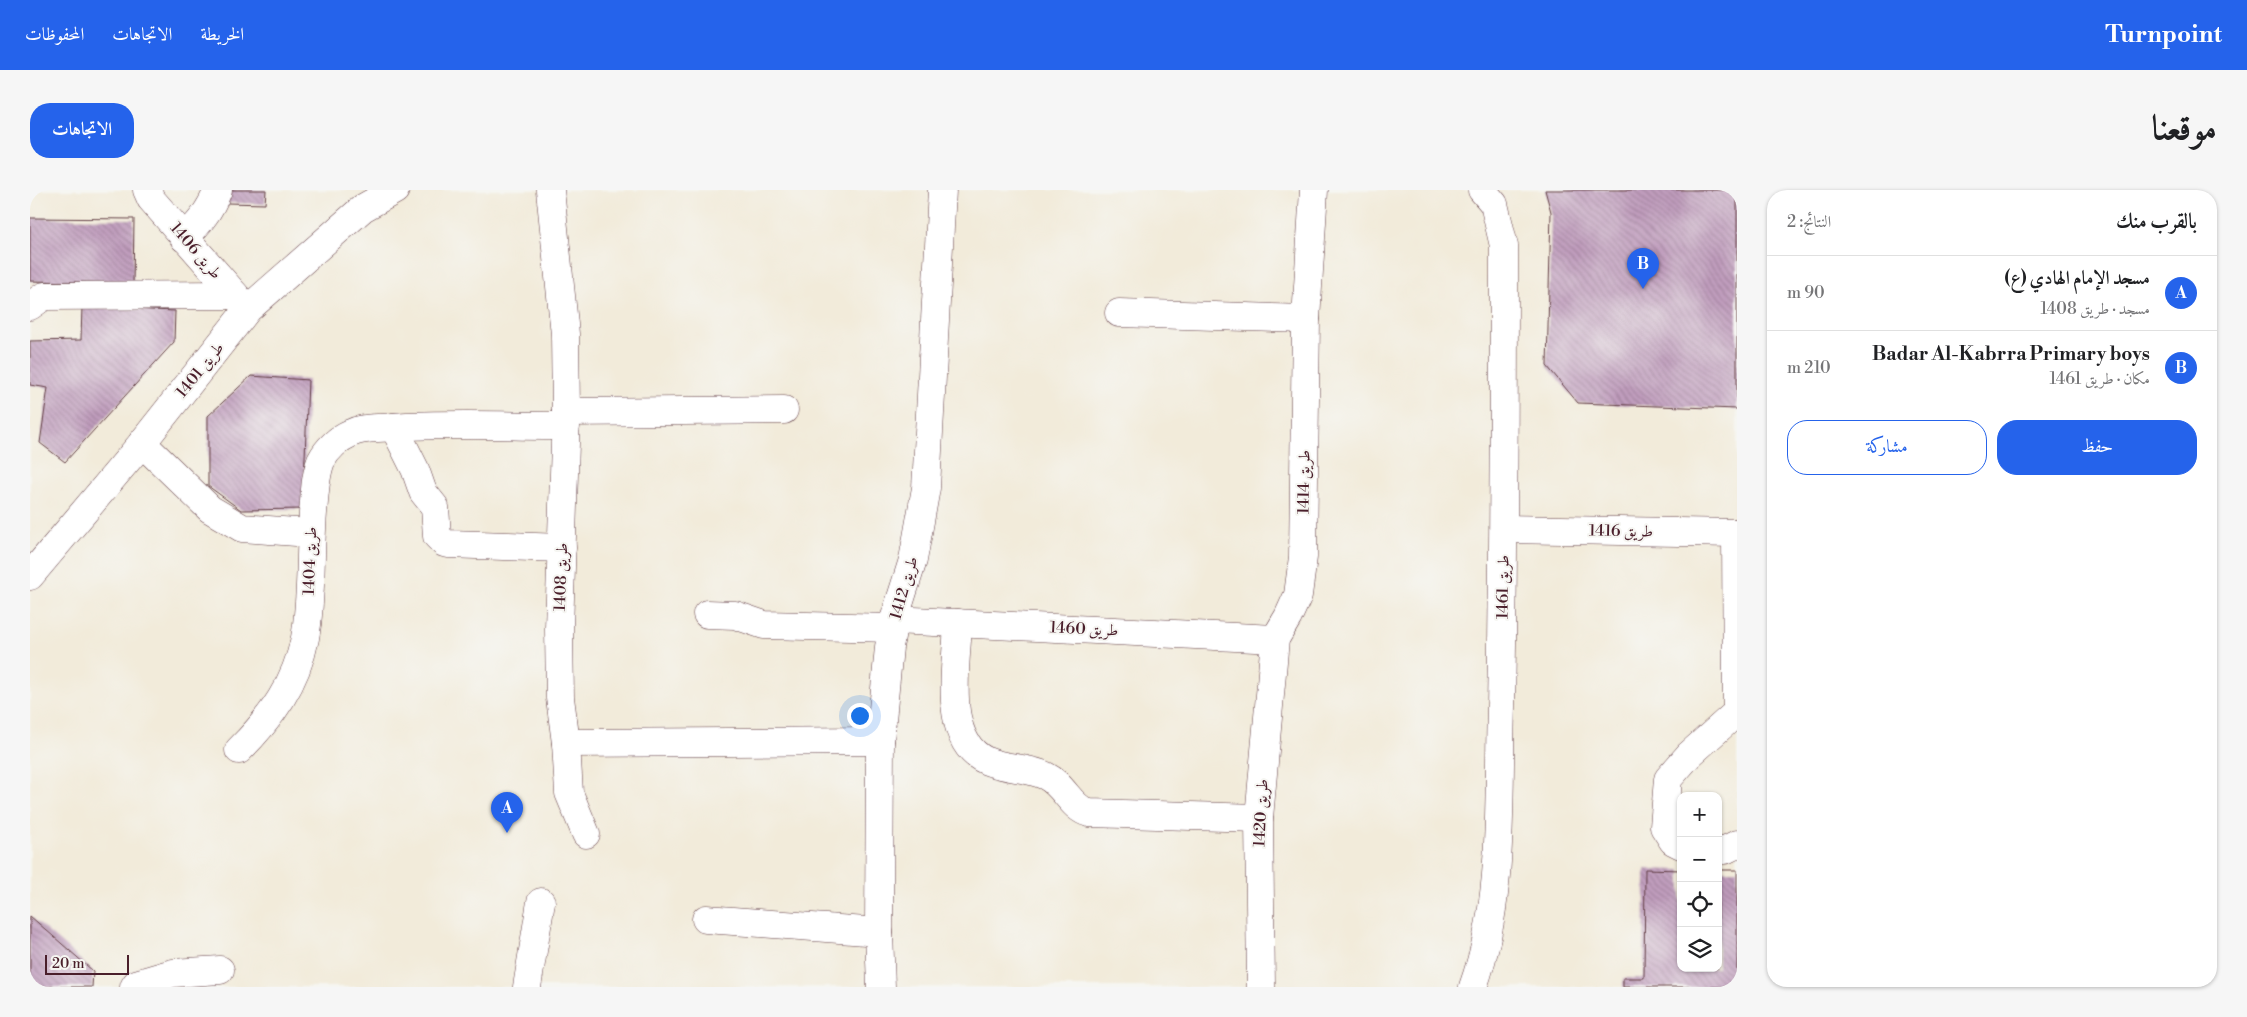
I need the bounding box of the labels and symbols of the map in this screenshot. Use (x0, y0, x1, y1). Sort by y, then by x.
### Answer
street label: طريق 1406 (166, 219, 226, 283)
pin: B (1627, 248, 1659, 289)
street label: طريق 1401 (172, 338, 228, 402)
street label: طريق 1414 (1293, 450, 1315, 514)
street label: طريق 1416 (1589, 520, 1653, 542)
street label: طريق 1404 (299, 526, 321, 596)
street label: طريق 1408 (550, 542, 572, 612)
street label: طريق 1412 (885, 554, 923, 622)
street label: طريق 1461 (1492, 555, 1514, 619)
street label: طريق 1460 (1049, 617, 1119, 641)
your location (847, 703, 873, 729)
street label: طريق 1420 (1249, 778, 1273, 848)
pin: A (491, 792, 523, 833)
scale bar (45, 952, 129, 975)

